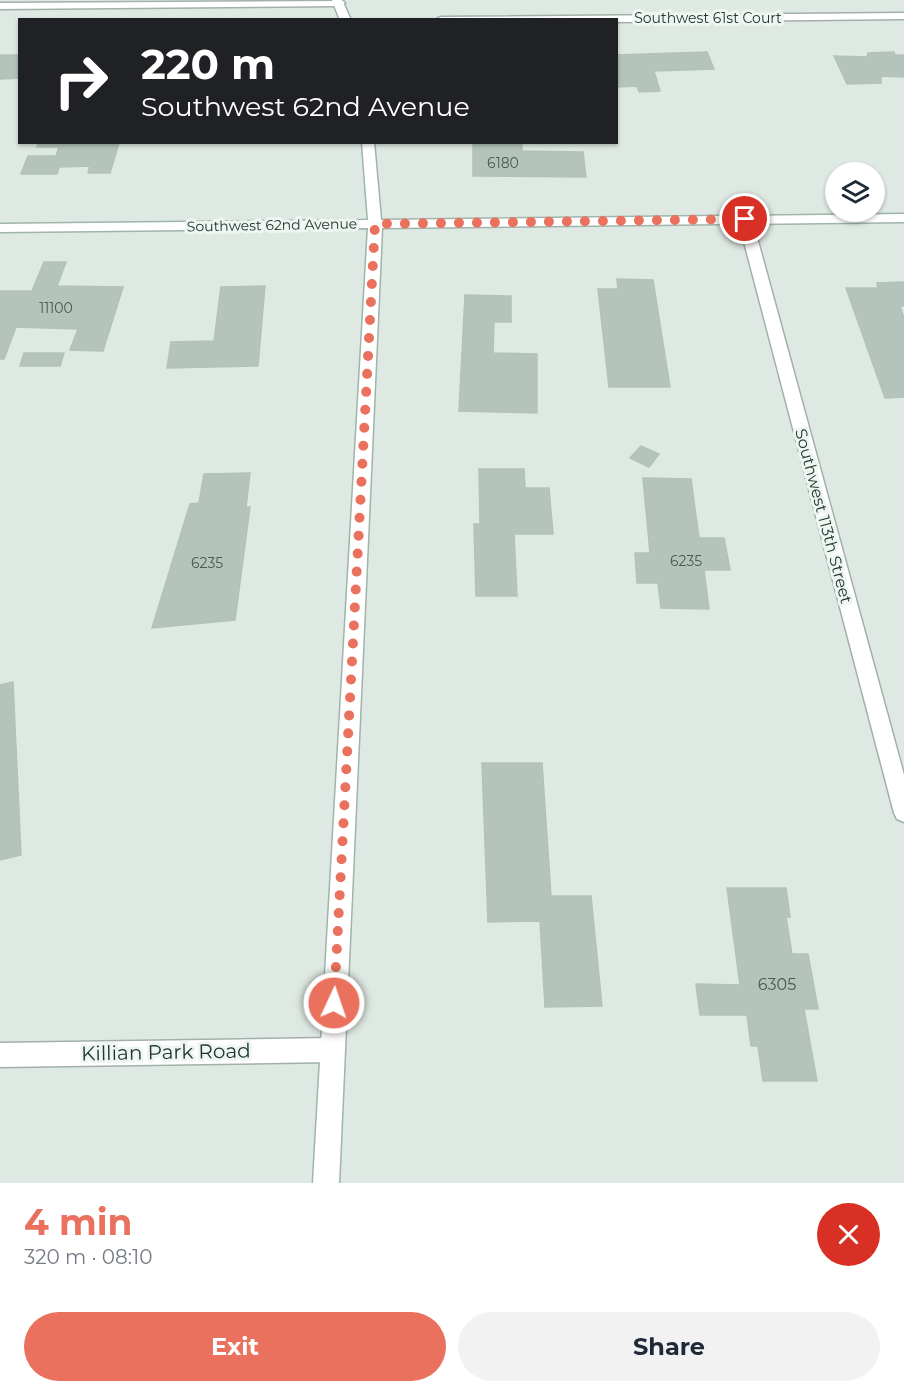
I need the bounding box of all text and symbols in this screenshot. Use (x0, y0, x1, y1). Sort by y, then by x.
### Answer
street label: Southwest 61st Court (634, 9, 782, 27)
text: 220 m (141, 38, 275, 90)
icon: right (42, 42, 120, 120)
text: Southwest 62nd Avenue (141, 90, 470, 123)
house number: 6180 (487, 154, 519, 172)
map controls (825, 162, 885, 222)
button: layers (825, 162, 885, 222)
pin (719, 193, 770, 244)
icon: arrive (728, 202, 761, 235)
street label: Southwest 62nd Avenue (187, 215, 357, 235)
house number: 11100 (39, 299, 73, 317)
street label: Southwest 113th Street (791, 427, 856, 606)
house number: 6235 (670, 552, 702, 570)
house number: 6235 (191, 554, 223, 572)
position arrow (302, 971, 366, 1035)
house number: 6305 (758, 975, 796, 994)
street label: Killian Park Road (81, 1039, 251, 1065)
text: 4 min (24, 1200, 132, 1244)
button: close (817, 1203, 880, 1266)
text: 320 m · 08:10 (24, 1245, 152, 1269)
button: Exit (24, 1312, 446, 1381)
button: Share (458, 1312, 880, 1381)

